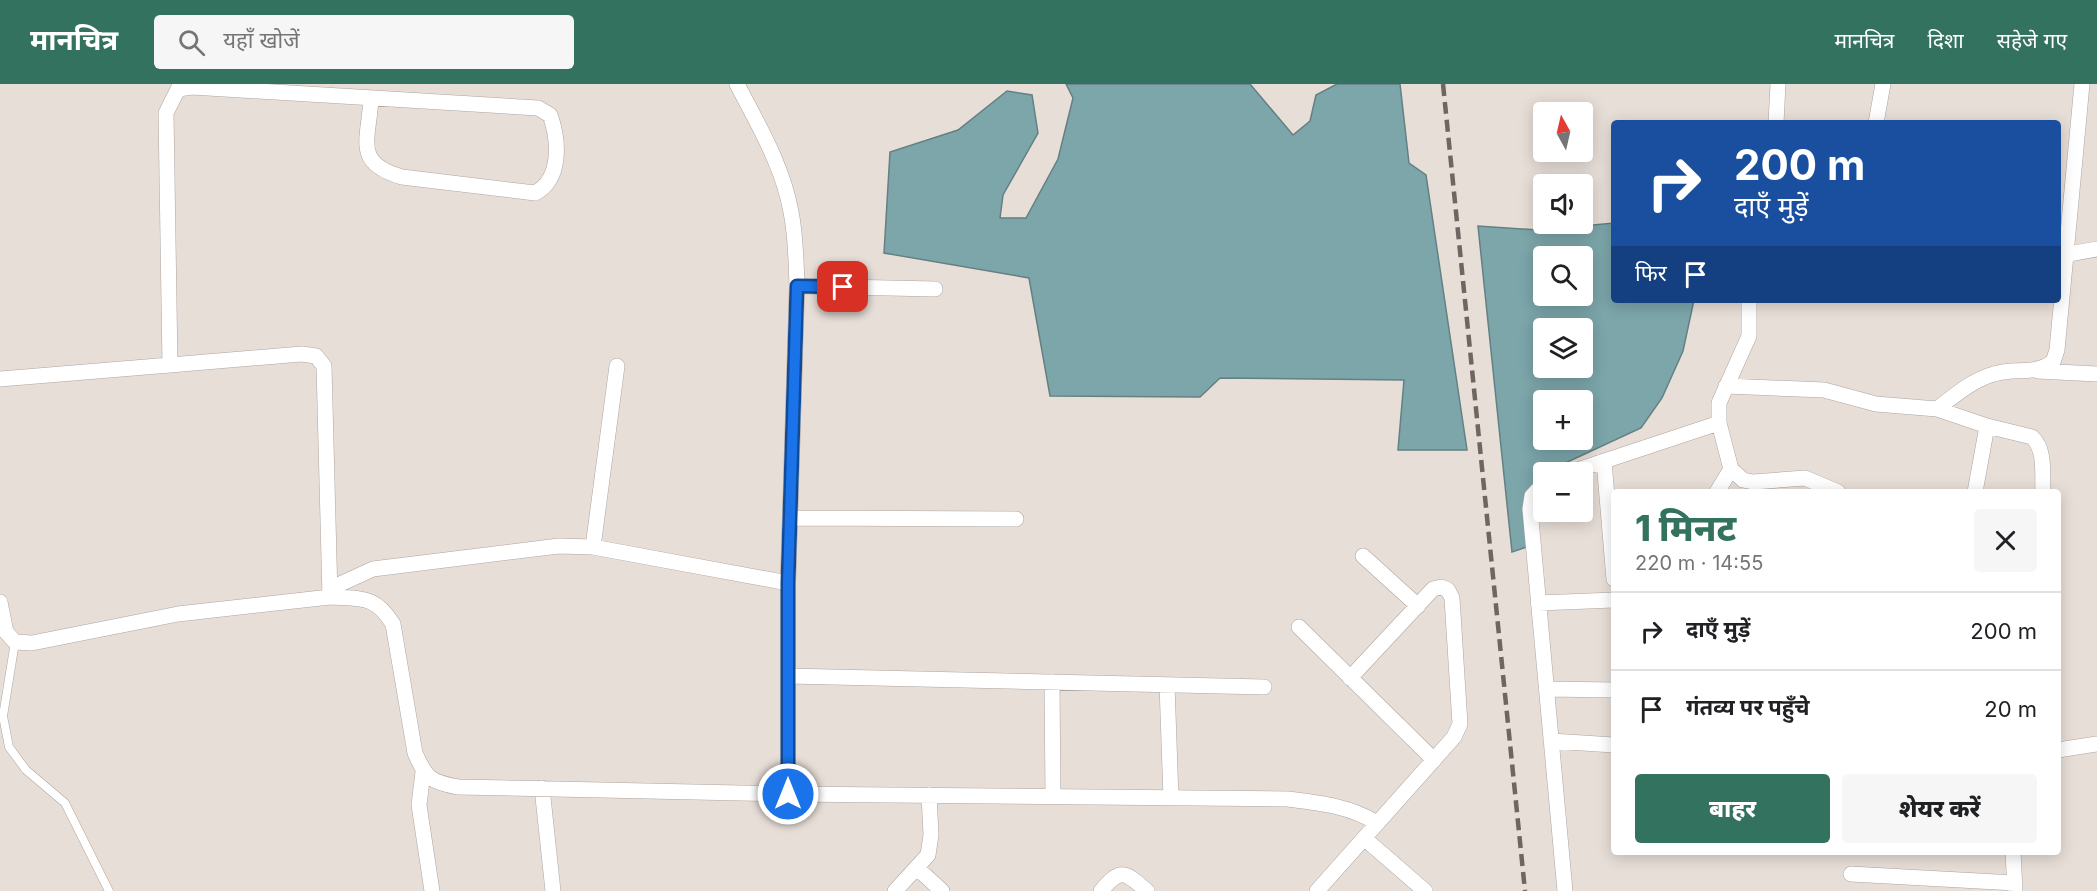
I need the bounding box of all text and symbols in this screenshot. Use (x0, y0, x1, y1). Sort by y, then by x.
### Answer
search box (154, 15, 574, 69)
text: मानचित्र (30, 23, 118, 57)
icon: search (175, 26, 208, 59)
text: यहाँ खोजें (223, 27, 300, 53)
text: मानचित्र (1834, 28, 1894, 53)
text: दिशा (1927, 28, 1964, 53)
text: सहेजे गए (1997, 28, 2067, 53)
north arrow (1533, 102, 1593, 162)
map controls (1533, 102, 1593, 522)
text: 200 m (1734, 139, 1865, 190)
icon: right (1635, 144, 1713, 222)
button: sound (1533, 174, 1593, 234)
text: दाएँ मुड़ें (1734, 190, 1808, 223)
button: search (1533, 246, 1593, 306)
icon: arrive (1679, 258, 1712, 291)
text: फिर (1635, 260, 1667, 286)
pin (817, 261, 868, 312)
icon: arrive (826, 270, 859, 303)
button: layers (1533, 318, 1593, 378)
button: + (1533, 390, 1593, 450)
button: − (1533, 462, 1593, 522)
text: 1 मिनट (1635, 506, 1736, 550)
button: close (1974, 509, 2037, 572)
text: 220 m · 14:55 (1635, 551, 1763, 575)
icon: right (1635, 615, 1668, 648)
text: दाएँ मुड़ें (1686, 616, 1750, 642)
text: 200 m (1970, 618, 2037, 644)
icon: arrive (1635, 693, 1668, 726)
text: गंतव्य पर पहुँचे (1686, 694, 1810, 720)
text: 20 m (1984, 696, 2037, 722)
position arrow (756, 762, 820, 826)
button: बाहर (1635, 774, 1830, 843)
button: शेयर करें (1842, 774, 2037, 843)

